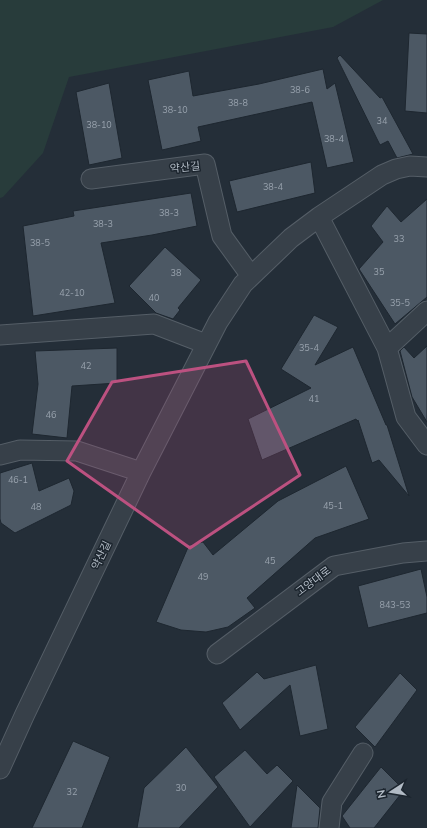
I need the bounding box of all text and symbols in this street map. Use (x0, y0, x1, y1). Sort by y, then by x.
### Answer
house number: 38-6 (290, 84, 310, 95)
house number: 38-8 (228, 97, 248, 108)
house number: 38-10 (162, 104, 188, 115)
house number: 34 (377, 115, 388, 126)
house number: 38-10 (86, 119, 112, 130)
house number: 38-4 (324, 133, 345, 144)
street label: 약산길 (169, 158, 201, 176)
house number: 38-4 (263, 181, 284, 192)
house number: 38-3 (159, 207, 179, 218)
house number: 38-3 (93, 218, 113, 229)
house number: 33 (394, 233, 404, 244)
house number: 38-5 (30, 237, 51, 248)
house number: 35 (374, 266, 385, 277)
house number: 38 (171, 267, 181, 278)
house number: 42-10 (59, 287, 85, 298)
house number: 40 (149, 292, 159, 303)
house number: 35-5 (390, 297, 411, 308)
house number: 35-4 (299, 342, 320, 353)
house number: 42 (81, 360, 91, 371)
house number: 41 (309, 393, 319, 404)
house number: 46 (46, 409, 56, 420)
house number: 46-1 (8, 474, 28, 485)
house number: 45-1 (323, 500, 343, 511)
house number: 48 (31, 501, 41, 512)
street label: 약산길 (88, 538, 114, 572)
house number: 45 (265, 555, 276, 566)
street label: 고양대로 (293, 563, 333, 599)
house number: 49 (198, 571, 208, 582)
house number: 843-53 (380, 599, 410, 610)
north arrow (371, 772, 411, 812)
house number: 30 (176, 782, 186, 793)
house number: 32 (67, 786, 77, 797)
text: N (374, 789, 389, 800)

